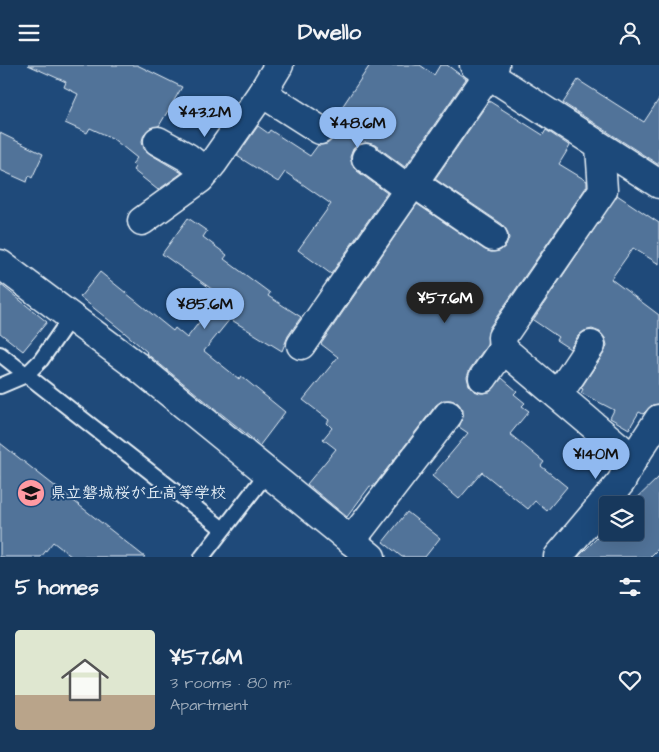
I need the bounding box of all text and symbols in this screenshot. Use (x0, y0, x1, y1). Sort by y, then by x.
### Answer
text: Dwello (298, 17, 361, 48)
icon: menu (15, 19, 43, 47)
icon: person (616, 19, 644, 47)
pin: ¥43.2M (164, 95, 246, 138)
text: ¥43.2M (179, 101, 231, 123)
pin: ¥48.6M (317, 107, 399, 149)
text: ¥48.6M (330, 112, 386, 134)
pin: ¥57.6M (404, 281, 486, 324)
pin: ¥85.6M (164, 287, 246, 330)
text: ¥57.6M (417, 287, 473, 309)
text: ¥85.6M (177, 293, 233, 315)
pin: ¥140M (561, 437, 631, 480)
text: ¥140M (574, 443, 618, 465)
school or university icon: 県立磐城桜が丘高等学校 (16, 478, 46, 508)
place label: 県立磐城桜が丘高等学校 (50, 482, 226, 504)
map controls (599, 496, 644, 541)
button: layers (599, 496, 644, 541)
text: 5 homes (15, 573, 99, 602)
icon: filters (616, 573, 644, 601)
text: ¥57.6M (170, 643, 243, 672)
icon: home (55, 650, 115, 710)
icon: heart (616, 666, 644, 694)
text: 3 rooms · 80 m² (170, 672, 292, 694)
text: Apartment (170, 694, 248, 716)

